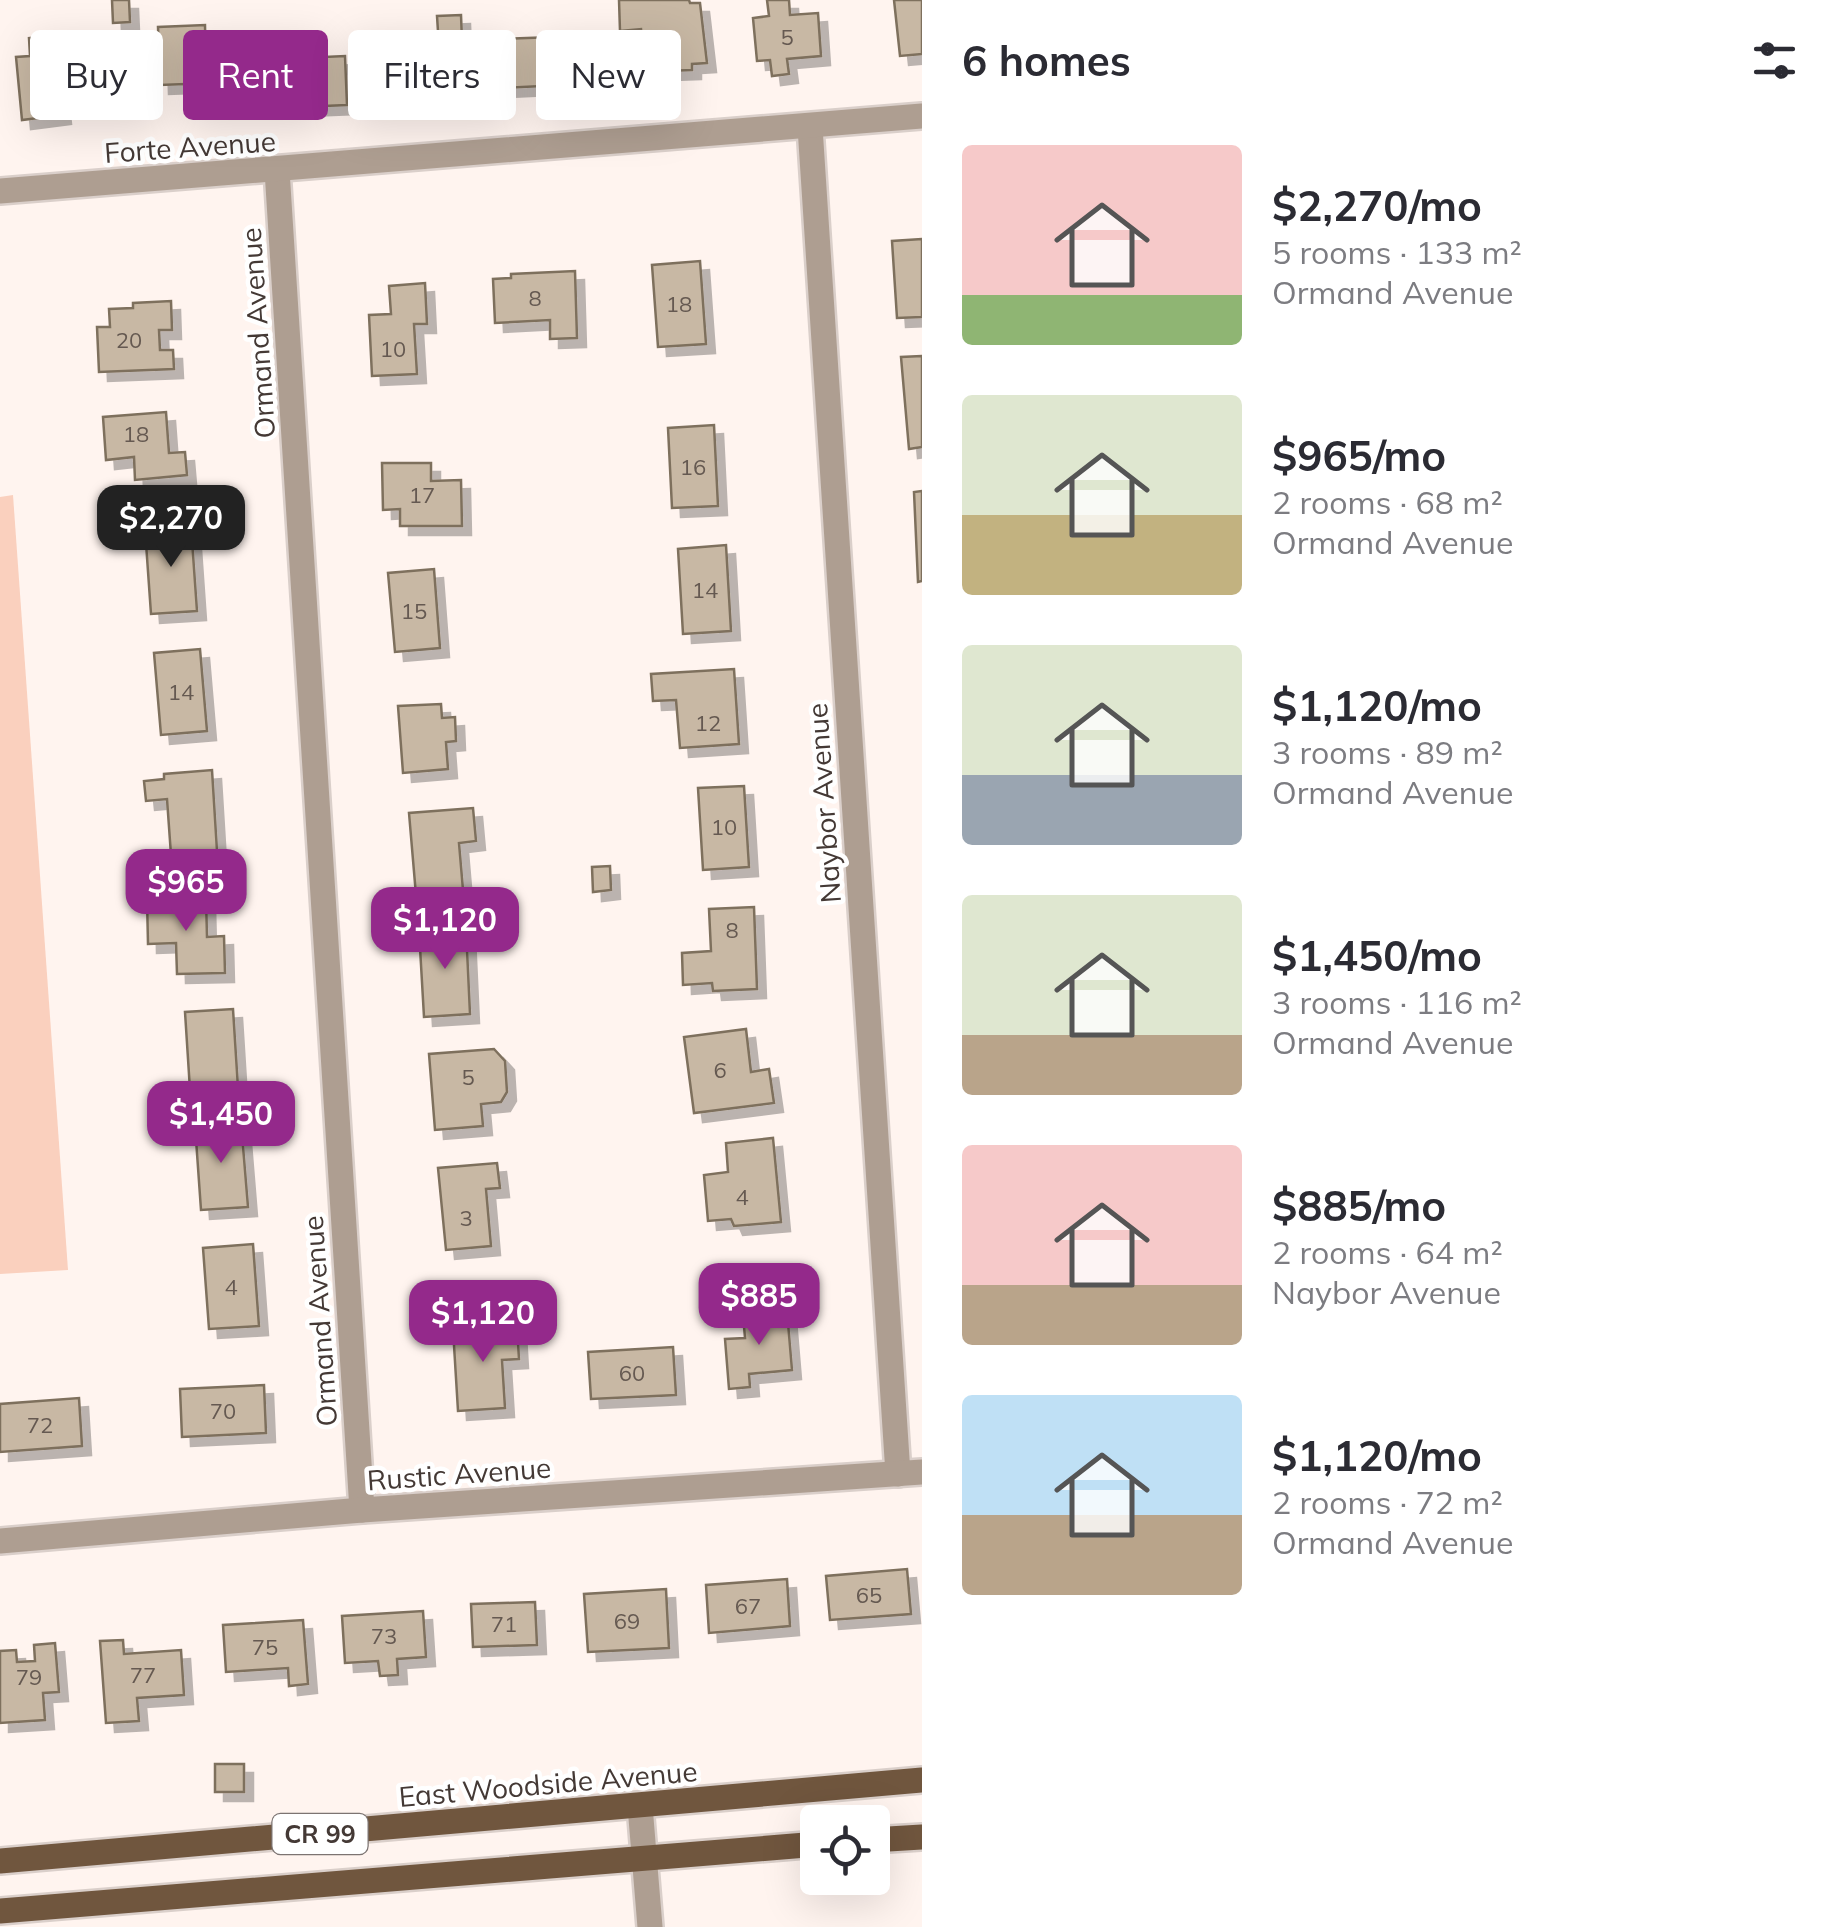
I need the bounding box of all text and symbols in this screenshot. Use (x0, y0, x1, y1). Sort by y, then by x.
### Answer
house number: 5 (780, 23, 794, 51)
chip: Buy (30, 30, 163, 120)
chip: Rent (183, 30, 328, 120)
chip: Filters (348, 30, 516, 120)
chip: New (536, 30, 681, 120)
icon: filters (1747, 33, 1802, 88)
text: 6 homes (962, 34, 1131, 87)
street label: Forte Avenue (103, 123, 277, 170)
text: $2,270/mo (1272, 179, 1482, 232)
icon: home (1042, 185, 1162, 305)
street label: Ormand Avenue (233, 226, 282, 440)
text: 5 rooms · 133 m² (1272, 232, 1522, 272)
text: Ormand Avenue (1272, 272, 1513, 312)
house number: 8 (528, 284, 542, 312)
house number: 18 (666, 290, 692, 318)
house number: 20 (116, 326, 142, 354)
house number: 10 (380, 335, 406, 363)
house number: 18 (123, 420, 149, 448)
text: $965/mo (1272, 429, 1446, 482)
icon: home (1042, 435, 1162, 555)
house number: 16 (680, 453, 706, 481)
house number: 17 (409, 481, 435, 509)
text: 2 rooms · 68 m² (1272, 482, 1503, 522)
pin: $2,270 (90, 485, 252, 570)
text: $2,270 (119, 497, 223, 537)
text: Ormand Avenue (1272, 522, 1513, 562)
house number: 14 (692, 576, 718, 604)
house number: 15 (401, 597, 427, 625)
house number: 14 (168, 678, 194, 706)
text: $1,120/mo (1272, 679, 1482, 732)
icon: home (1042, 685, 1162, 805)
street label: Naybor Avenue (799, 702, 848, 904)
house number: 12 (695, 709, 721, 737)
text: 3 rooms · 89 m² (1272, 732, 1503, 772)
text: Ormand Avenue (1272, 772, 1513, 812)
house number: 10 (711, 813, 737, 841)
pin: $965 (127, 849, 245, 934)
text: $965 (148, 861, 224, 901)
pin: $1,120 (364, 887, 526, 972)
text: $1,120 (393, 899, 497, 939)
house number: 8 (725, 916, 739, 944)
text: $1,450/mo (1272, 929, 1482, 982)
icon: home (1042, 935, 1162, 1055)
text: 3 rooms · 116 m² (1272, 982, 1522, 1022)
text: Ormand Avenue (1272, 1022, 1513, 1062)
house number: 6 (713, 1056, 727, 1084)
house number: 5 (461, 1063, 475, 1091)
pin: $1,450 (140, 1081, 302, 1166)
text: $1,450 (169, 1093, 273, 1133)
text: $885/mo (1272, 1179, 1446, 1232)
house number: 4 (735, 1183, 749, 1211)
icon: home (1042, 1185, 1162, 1305)
house number: 3 (459, 1204, 473, 1232)
street label: Ormand Avenue (295, 1214, 344, 1428)
text: 2 rooms · 64 m² (1272, 1232, 1503, 1272)
pin: $885 (700, 1263, 818, 1348)
text: Naybor Avenue (1272, 1272, 1501, 1312)
house number: 4 (224, 1273, 238, 1301)
text: $885 (721, 1275, 797, 1315)
pin: $1,120 (402, 1280, 564, 1365)
text: $1,120 (431, 1292, 535, 1332)
house number: 60 (619, 1359, 645, 1387)
house number: 70 (210, 1397, 236, 1425)
house number: 72 (27, 1411, 53, 1439)
text: $1,120/mo (1272, 1429, 1482, 1482)
icon: home (1042, 1435, 1162, 1555)
street label: Rustic Avenue (366, 1450, 552, 1497)
text: 2 rooms · 72 m² (1272, 1482, 1503, 1522)
text: Ormand Avenue (1272, 1522, 1513, 1562)
house number: 65 (856, 1581, 882, 1609)
house number: 67 (735, 1592, 761, 1620)
house number: 69 (614, 1607, 640, 1635)
house number: 71 (491, 1610, 517, 1638)
house number: 73 (371, 1622, 397, 1650)
house number: 75 (252, 1633, 278, 1661)
house number: 77 (130, 1661, 156, 1689)
house number: 79 (16, 1663, 42, 1691)
street label: East Woodside Avenue (397, 1753, 699, 1814)
map controls (800, 1805, 890, 1895)
button: locate (800, 1805, 890, 1895)
road number: CR 99 (272, 1814, 368, 1854)

